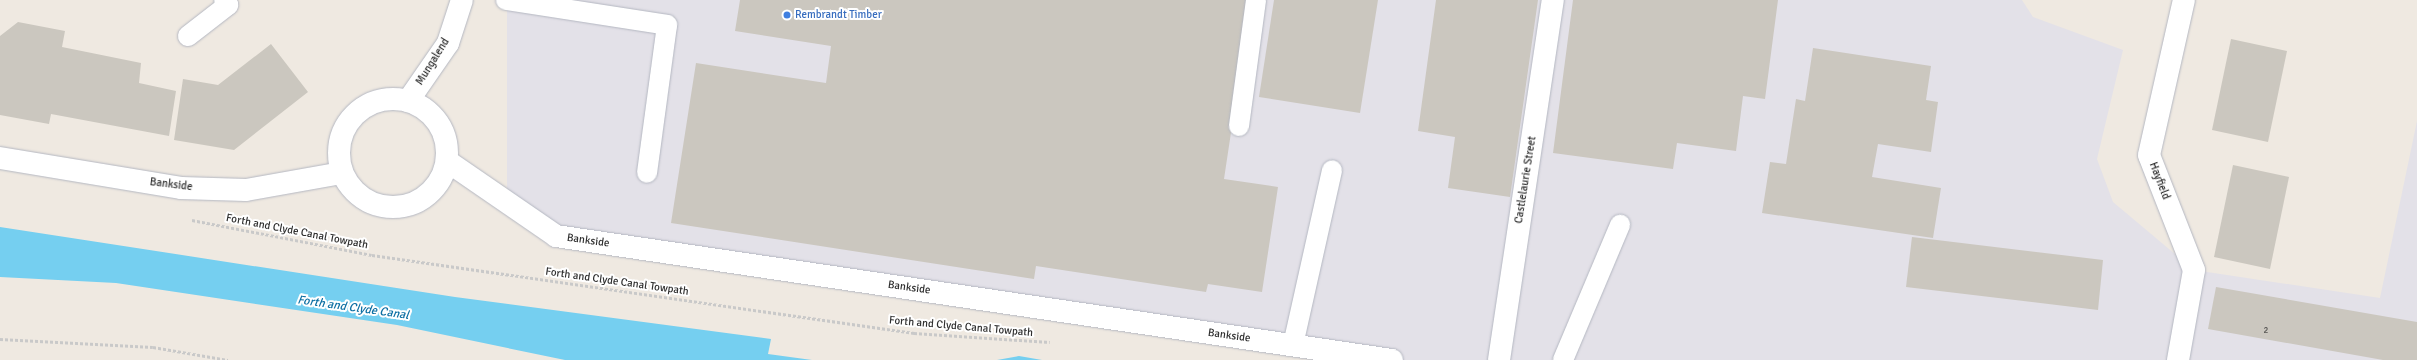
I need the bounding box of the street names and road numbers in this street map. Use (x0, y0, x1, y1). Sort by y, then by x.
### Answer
street label: Mungalend (413, 36, 453, 88)
street label: Castlelaurie Street (1513, 135, 1539, 225)
street label: Hayfield (2146, 160, 2172, 202)
street label: Bankside (149, 176, 193, 194)
street label: Forth and Clyde Canal Towpath (225, 212, 369, 252)
street label: Bankside (566, 231, 610, 251)
street label: Forth and Clyde Canal Towpath (544, 265, 690, 299)
street label: Bankside (887, 278, 931, 298)
street label: Forth and Clyde Canal Towpath (888, 314, 1034, 340)
street label: Bankside (1207, 326, 1251, 346)

